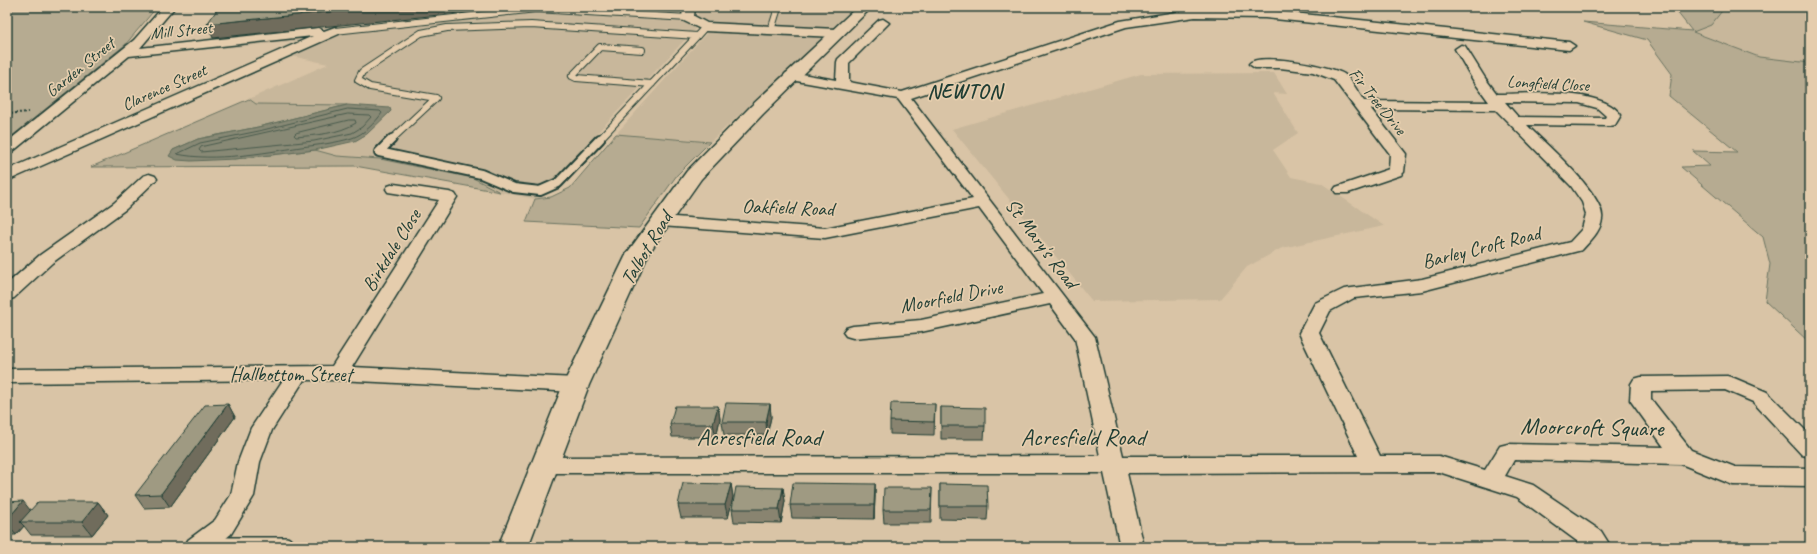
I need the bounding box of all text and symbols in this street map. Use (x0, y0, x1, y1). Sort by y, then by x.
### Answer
street label: Mill Street (149, 17, 215, 44)
street label: Garden Street (42, 32, 121, 102)
street label: Clarence Street (119, 59, 212, 115)
street label: Fir Tree Drive (1344, 64, 1412, 140)
street label: Longfield Close (1506, 71, 1591, 96)
district label: NEWTON (927, 79, 1005, 104)
street label: Oakfield Road (742, 193, 837, 222)
street label: St Mary's Road (1000, 193, 1085, 296)
street label: Birkdale Close (356, 203, 427, 296)
street label: Talbot Road (615, 204, 680, 289)
street label: Barley Croft Road (1419, 220, 1546, 274)
street label: Moorfield Drive (898, 274, 1006, 319)
street label: Hallbottom Street (230, 362, 356, 387)
street label: Moorcroft Square (1520, 411, 1666, 443)
street label: Acresfield Road (697, 422, 825, 452)
street label: Acresfield Road (1021, 422, 1149, 452)

